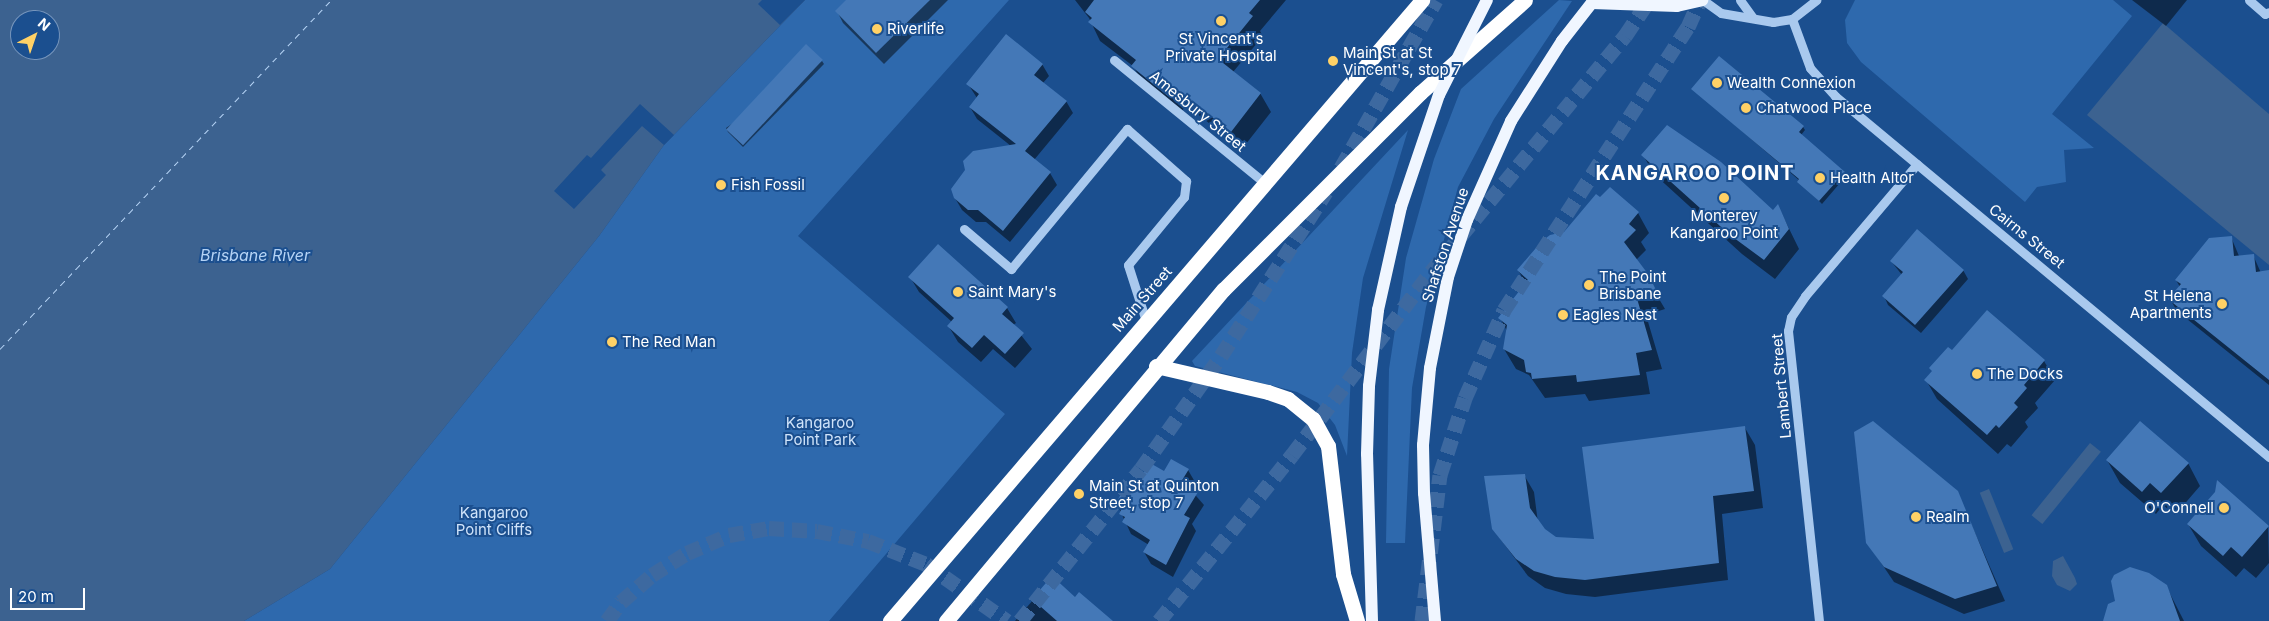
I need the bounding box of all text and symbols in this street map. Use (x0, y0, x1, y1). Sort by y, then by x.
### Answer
north arrow (10, 10, 60, 60)
text: N (35, 14, 54, 34)
marker: St Vincent's Private Hospital (1215, 15, 1227, 27)
place label: Riverlife (887, 20, 944, 38)
marker: Riverlife (871, 23, 883, 35)
place label: St Vincent's Private Hospital (1165, 29, 1277, 64)
place label: Main St at St Vincent's, stop 7 (1343, 43, 1461, 78)
marker: Main St at St Vincent's, stop 7 (1327, 55, 1339, 67)
street label: Amesbury Street (1146, 67, 1250, 155)
place label: Wealth Connexion (1727, 74, 1856, 92)
marker: Wealth Connexion (1711, 77, 1723, 89)
place label: Chatwood Place (1756, 99, 1872, 117)
marker: Chatwood Place (1740, 102, 1752, 114)
district label: KANGAROO POINT (1594, 161, 1796, 185)
place label: Health Altor (1830, 169, 1914, 187)
marker: Health Altor (1814, 172, 1826, 184)
place label: Fish Fossil (731, 176, 805, 194)
marker: Fish Fossil (715, 179, 727, 191)
street label: Shafston Avenue (1418, 185, 1472, 305)
marker: Monterey Kangaroo Point (1718, 192, 1730, 204)
street label: Cairns Street (1986, 200, 2068, 272)
place label: Monterey Kangaroo Point (1670, 206, 1778, 241)
water label: Brisbane River (200, 245, 310, 265)
street label: Main Street (1109, 263, 1175, 335)
place label: The Point Brisbane (1599, 267, 1666, 302)
marker: The Point Brisbane (1583, 279, 1595, 291)
place label: Saint Mary's (968, 283, 1056, 301)
marker: Saint Mary's (952, 286, 964, 298)
place label: St Helena Apartments (2130, 286, 2212, 321)
marker: St Helena Apartments (2216, 298, 2228, 310)
place label: Eagles Nest (1573, 306, 1657, 324)
marker: Eagles Nest (1557, 309, 1569, 321)
place label: The Red Man (622, 333, 716, 351)
street label: Lambert Street (1767, 333, 1795, 439)
marker: The Red Man (606, 336, 618, 348)
place label: The Docks (1987, 365, 2063, 383)
marker: The Docks (1971, 368, 1983, 380)
park label: Kangaroo Point Park (784, 413, 856, 448)
place label: Main St at Quinton Street, stop 7 (1089, 476, 1219, 511)
marker: Main St at Quinton Street, stop 7 (1073, 488, 1085, 500)
place label: O'Connell (2144, 499, 2214, 517)
marker: O'Connell (2218, 502, 2230, 514)
park label: Kangaroo Point Cliffs (456, 503, 532, 538)
place label: Realm (1926, 508, 1970, 526)
marker: Realm (1910, 511, 1922, 523)
scale bar (12, 578, 88, 610)
text: 20 m (18, 587, 54, 606)

